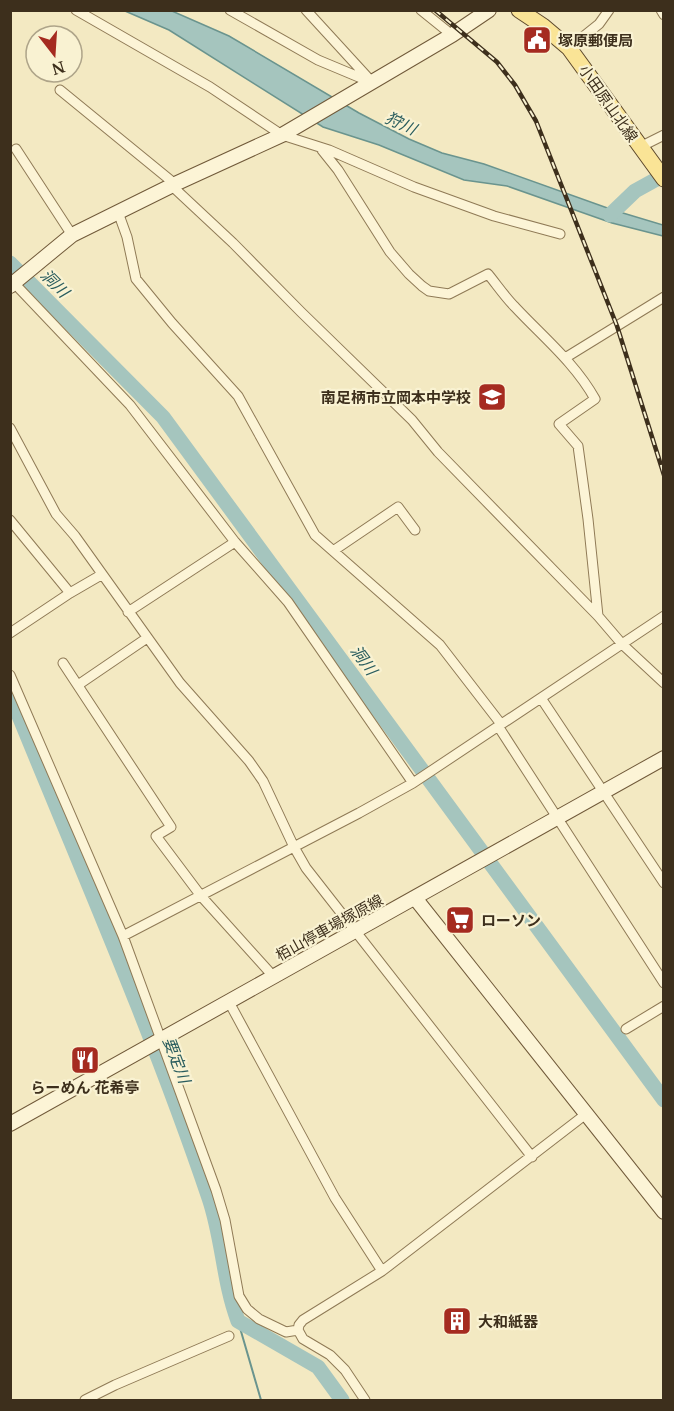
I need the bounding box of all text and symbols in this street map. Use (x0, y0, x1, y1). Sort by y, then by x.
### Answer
north arrow (24, 24, 84, 84)
public building icon: 塚原郵便局 (521, 24, 553, 56)
place label: 塚原郵便局 (558, 30, 633, 50)
text: N (49, 56, 68, 81)
street label: 小田原山北線 (575, 60, 643, 146)
water label: 狩川 (382, 106, 422, 141)
water label: 洞川 (36, 264, 76, 304)
school or university icon: 南足柄市立岡本中学校 (476, 381, 508, 413)
place label: 南足柄市立岡本中学校 (321, 387, 471, 407)
water label: 洞川 (346, 641, 383, 681)
street label: 栢山停車場塚原線 (272, 889, 386, 965)
supermarket icon: ローソン (444, 904, 476, 936)
place label: ローソン (481, 910, 541, 930)
water label: 要定川 (158, 1034, 197, 1088)
restaurant icon: らーめん 花希亭 (69, 1044, 101, 1076)
place label: らーめん 花希亭 (31, 1077, 139, 1097)
building icon: 大和紙器 (441, 1305, 473, 1337)
place label: 大和紙器 (478, 1311, 539, 1331)

